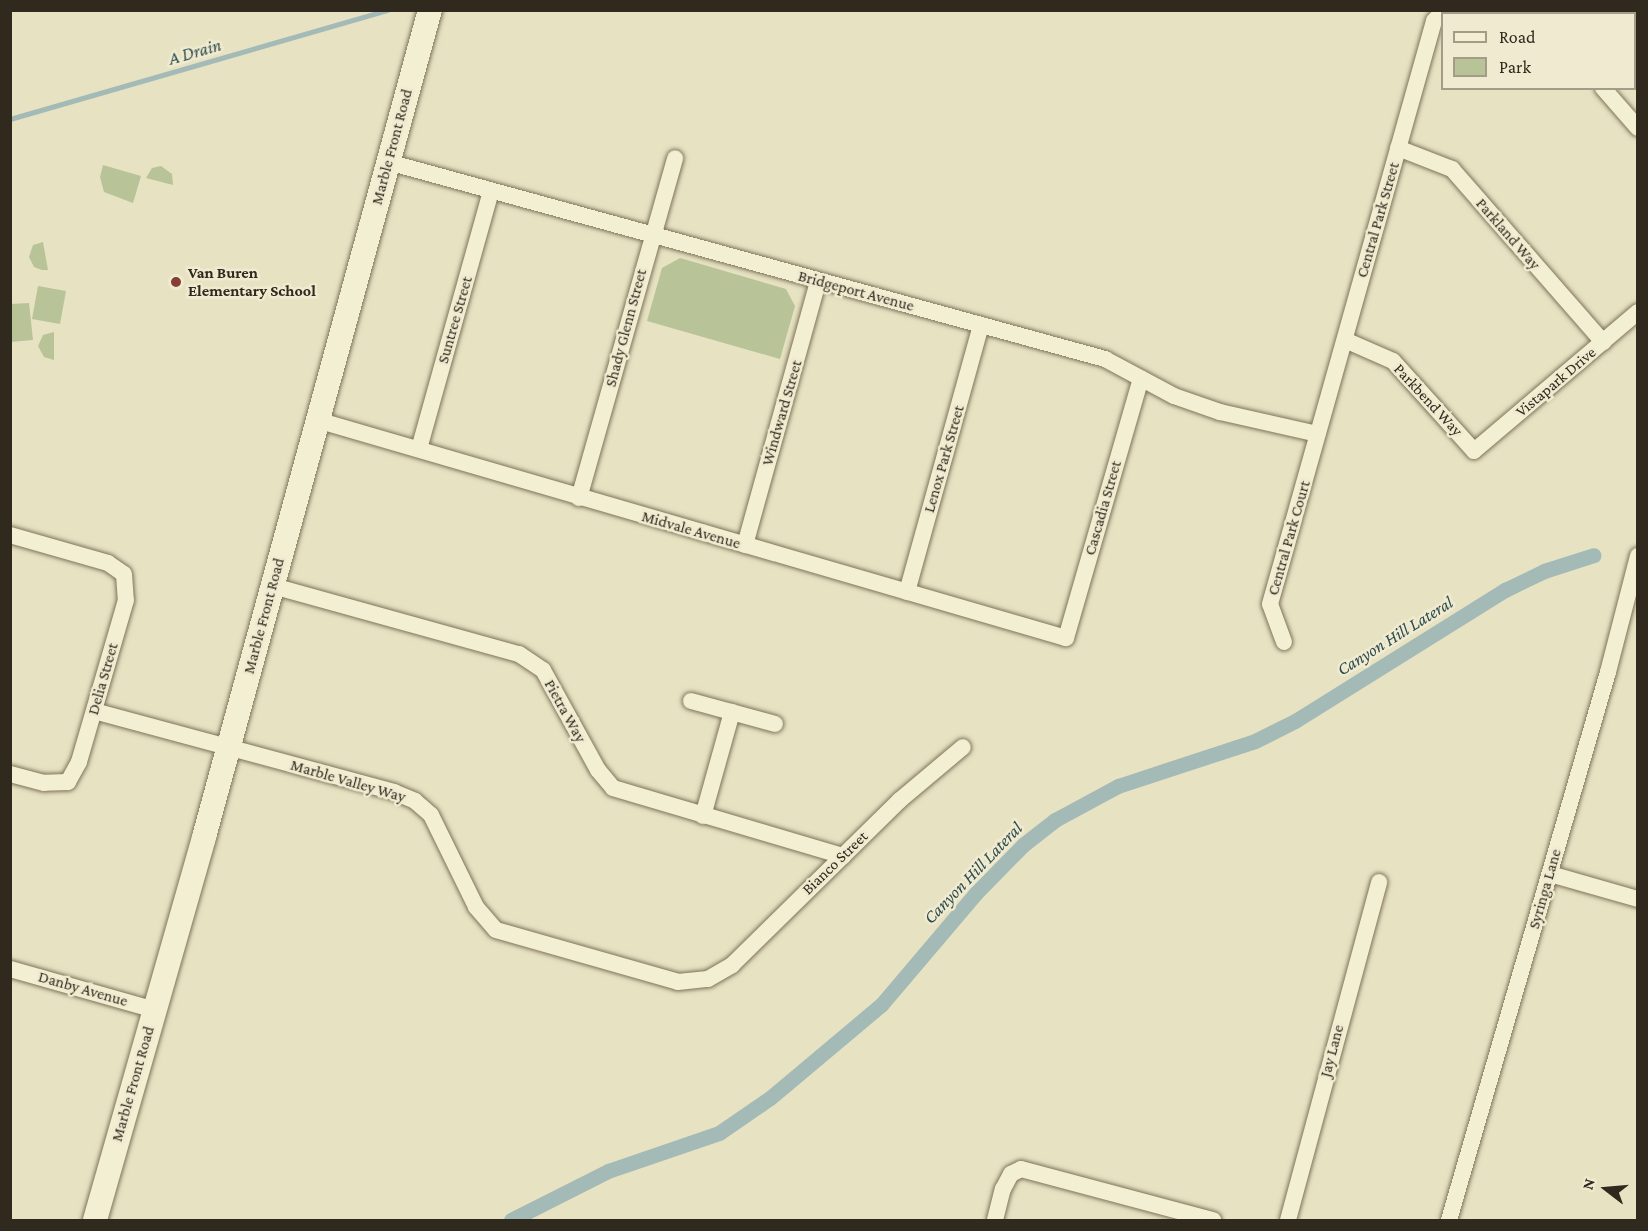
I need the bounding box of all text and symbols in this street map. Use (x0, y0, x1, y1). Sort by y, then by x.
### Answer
legend (1441, 12, 1636, 90)
text: Road (1499, 27, 1536, 47)
water label: A Drain (166, 34, 224, 70)
text: Park (1499, 57, 1531, 77)
street label: Marble Front Road (367, 87, 417, 207)
street label: Central Park Street (1352, 160, 1404, 280)
street label: Parkland Way (1472, 194, 1544, 274)
place label: Van Buren Elementary School (188, 263, 316, 301)
street label: Bridgeport Avenue (796, 266, 916, 316)
street label: Shady Glenn Street (601, 267, 651, 389)
street label: Suntree Street (433, 274, 477, 366)
marker: Van Buren Elementary School (169, 275, 183, 289)
street label: Vistapark Drive (1512, 343, 1600, 421)
street label: Windward Street (758, 358, 806, 468)
street label: Parkbend Way (1390, 360, 1466, 440)
street label: Lenox Park Street (920, 403, 968, 515)
street label: Cascadia Street (1080, 458, 1126, 558)
street label: Central Park Court (1263, 478, 1315, 598)
street label: Midvale Avenue (639, 507, 743, 553)
street label: Marble Front Road (239, 556, 289, 676)
water label: Canyon Hill Lateral (1333, 592, 1457, 680)
street label: Delia Street (84, 641, 122, 717)
street label: Pietra Way (540, 676, 590, 746)
street label: Marble Valley Way (288, 755, 408, 807)
water label: Canyon Hill Lateral (919, 818, 1027, 928)
street label: Bianco Street (798, 827, 872, 899)
street label: Syringa Lane (1524, 847, 1566, 931)
street label: Danby Avenue (36, 967, 130, 1011)
street label: Jay Lane (1316, 1023, 1348, 1079)
street label: Marble Front Road (107, 1024, 159, 1144)
north arrow (1576, 1159, 1636, 1219)
text: N (1579, 1176, 1598, 1191)

